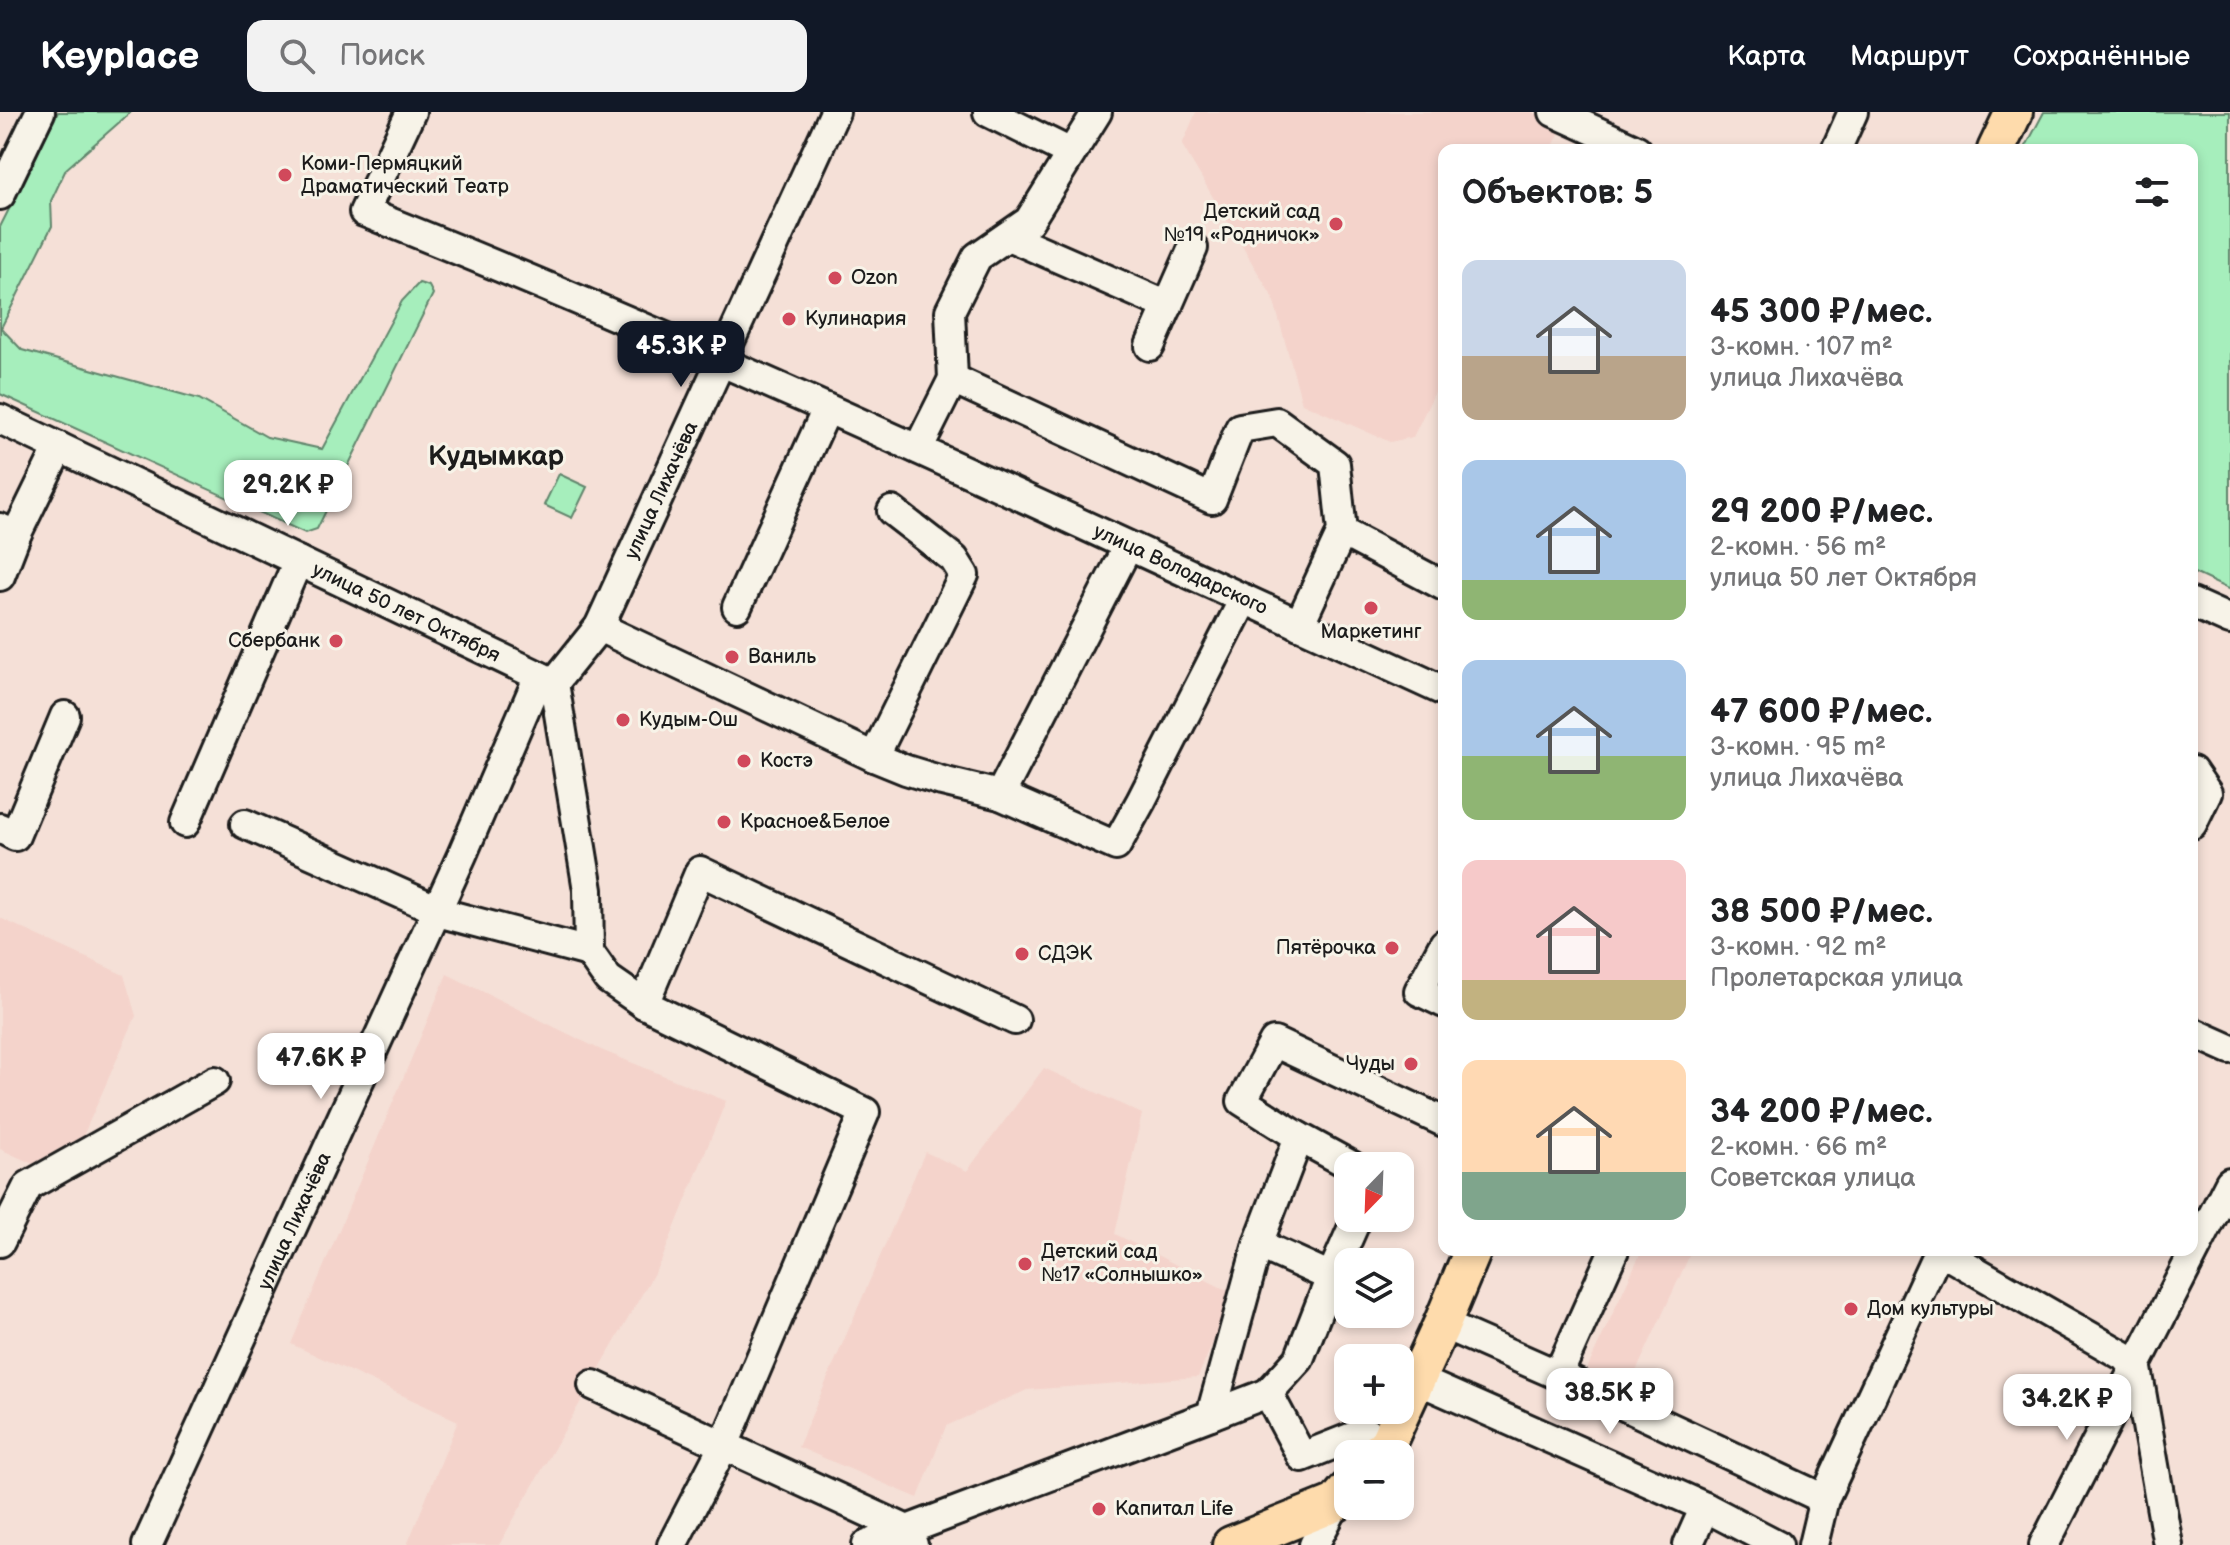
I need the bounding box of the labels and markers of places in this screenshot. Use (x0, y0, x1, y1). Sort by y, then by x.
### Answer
place label: Коми-Пермяцкий Драматический Театр (301, 152, 510, 199)
marker: Коми-Пермяцкий Драматический Театр (276, 166, 294, 184)
place label: Детский сад №19 «Родничок» (1164, 200, 1320, 247)
marker: Детский сад №19 «Родничок» (1327, 215, 1345, 233)
place label: Ozon (851, 266, 898, 290)
marker: Ozon (826, 269, 844, 287)
place label: Кулинария (805, 307, 906, 331)
marker: Кулинария (780, 310, 798, 328)
pin: 45.3K ₽ (607, 321, 755, 389)
pin: 29.2K ₽ (214, 460, 362, 528)
marker: Маркетинг (1362, 599, 1380, 617)
place label: Маркетинг (1320, 620, 1422, 644)
place label: Сбербанк (228, 629, 320, 653)
marker: Сбербанк (327, 632, 345, 650)
place label: Ваниль (748, 645, 816, 669)
marker: Ваниль (723, 648, 741, 666)
place label: Кудым-Ош (639, 708, 738, 732)
marker: Кудым-Ош (614, 711, 632, 729)
place label: Костэ (760, 749, 813, 773)
marker: Костэ (735, 752, 753, 770)
place label: Красное&Белое (740, 810, 890, 834)
marker: Красное&Белое (715, 813, 733, 831)
place label: Пятёрочка (1276, 936, 1376, 960)
marker: Пятёрочка (1383, 939, 1401, 957)
place label: СДЭК (1038, 942, 1092, 966)
marker: СДЭК (1013, 945, 1031, 963)
pin: 47.6K ₽ (247, 1033, 395, 1101)
place label: Чуды (1346, 1052, 1395, 1076)
marker: Чуды (1402, 1055, 1420, 1073)
place label: Детский сад №17 «Солнышко» (1041, 1240, 1203, 1287)
marker: Детский сад №17 «Солнышко» (1016, 1255, 1034, 1273)
place label: Дом культуры (1867, 1297, 1994, 1321)
marker: Дом культуры (1842, 1300, 1860, 1318)
pin: 38.5K ₽ (1536, 1368, 1684, 1436)
pin: 34.2K ₽ (1993, 1374, 2141, 1442)
place label: Капитал Life (1115, 1497, 1234, 1521)
marker: Капитал Life (1090, 1500, 1108, 1518)

